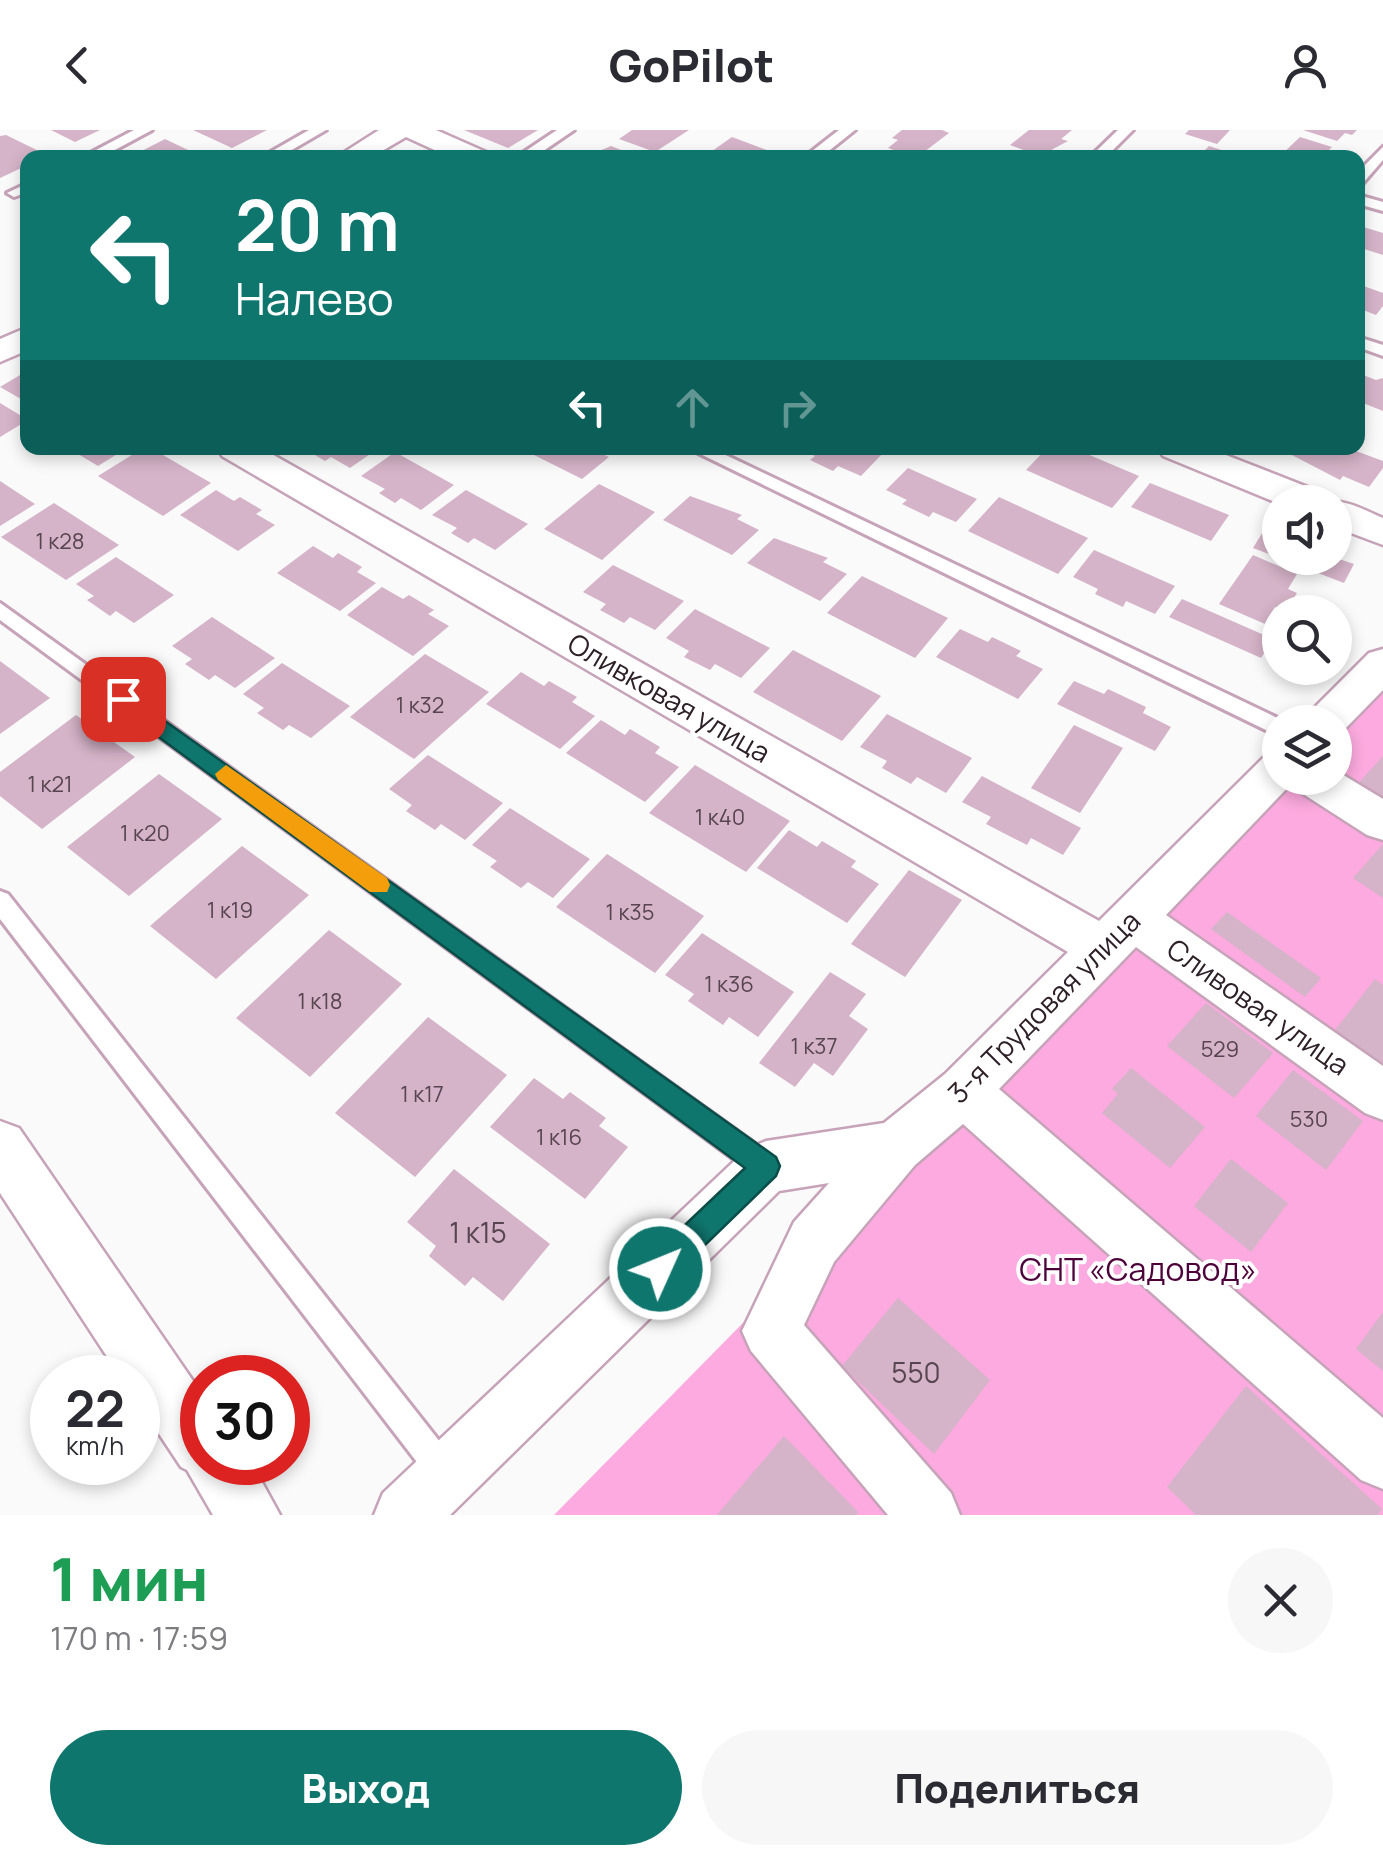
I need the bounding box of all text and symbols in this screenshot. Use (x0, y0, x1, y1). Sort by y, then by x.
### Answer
text: GoPilot (609, 34, 774, 96)
icon: back (50, 38, 105, 93)
icon: person (1278, 38, 1333, 93)
text: 20 m (235, 176, 400, 272)
icon: left (70, 190, 200, 320)
text: Налево (235, 267, 394, 329)
icon: left (560, 380, 615, 435)
icon: ahead (665, 380, 720, 435)
icon: right (770, 380, 825, 435)
map controls (1262, 485, 1352, 795)
button: sound (1262, 485, 1352, 575)
house number: 1 к28 (35, 526, 85, 556)
button: search (1262, 595, 1352, 685)
street label: Оливковая улица (561, 624, 778, 771)
pin (81, 657, 166, 742)
icon: arrive (96, 672, 151, 727)
house number: 1 к32 (396, 690, 444, 720)
button: layers (1262, 705, 1352, 795)
house number: 1 к21 (27, 769, 73, 799)
house number: 1 к40 (695, 802, 745, 832)
house number: 1 к20 (120, 818, 170, 848)
house number: 1 к19 (207, 895, 253, 925)
house number: 1 к35 (606, 897, 654, 927)
street label: 3-я Трудовая улица (939, 902, 1148, 1111)
street label: Сливовая улица (1160, 929, 1357, 1083)
house number: 1 к36 (704, 969, 754, 999)
house number: 1 к18 (297, 986, 343, 1016)
house number: 1 к37 (790, 1031, 838, 1061)
house number: 529 (1201, 1034, 1239, 1064)
house number: 1 к17 (400, 1079, 444, 1109)
house number: 530 (1290, 1104, 1328, 1134)
house number: 1 к16 (536, 1122, 582, 1152)
house number: 1 к15 (449, 1213, 507, 1251)
position arrow (608, 1217, 712, 1321)
park label: СНТ «Садовод» (1019, 1247, 1257, 1291)
house number: 550 (891, 1353, 941, 1391)
speed limit sign: 30 (180, 1355, 310, 1485)
text: 22 (65, 1374, 125, 1442)
text: km/h (66, 1428, 124, 1463)
text: 1 мин (50, 1537, 209, 1619)
button: close (1228, 1548, 1333, 1653)
text: 170 m · 17:59 (50, 1616, 228, 1660)
button: Выход (50, 1730, 682, 1845)
button: Поделиться (702, 1730, 1333, 1845)

